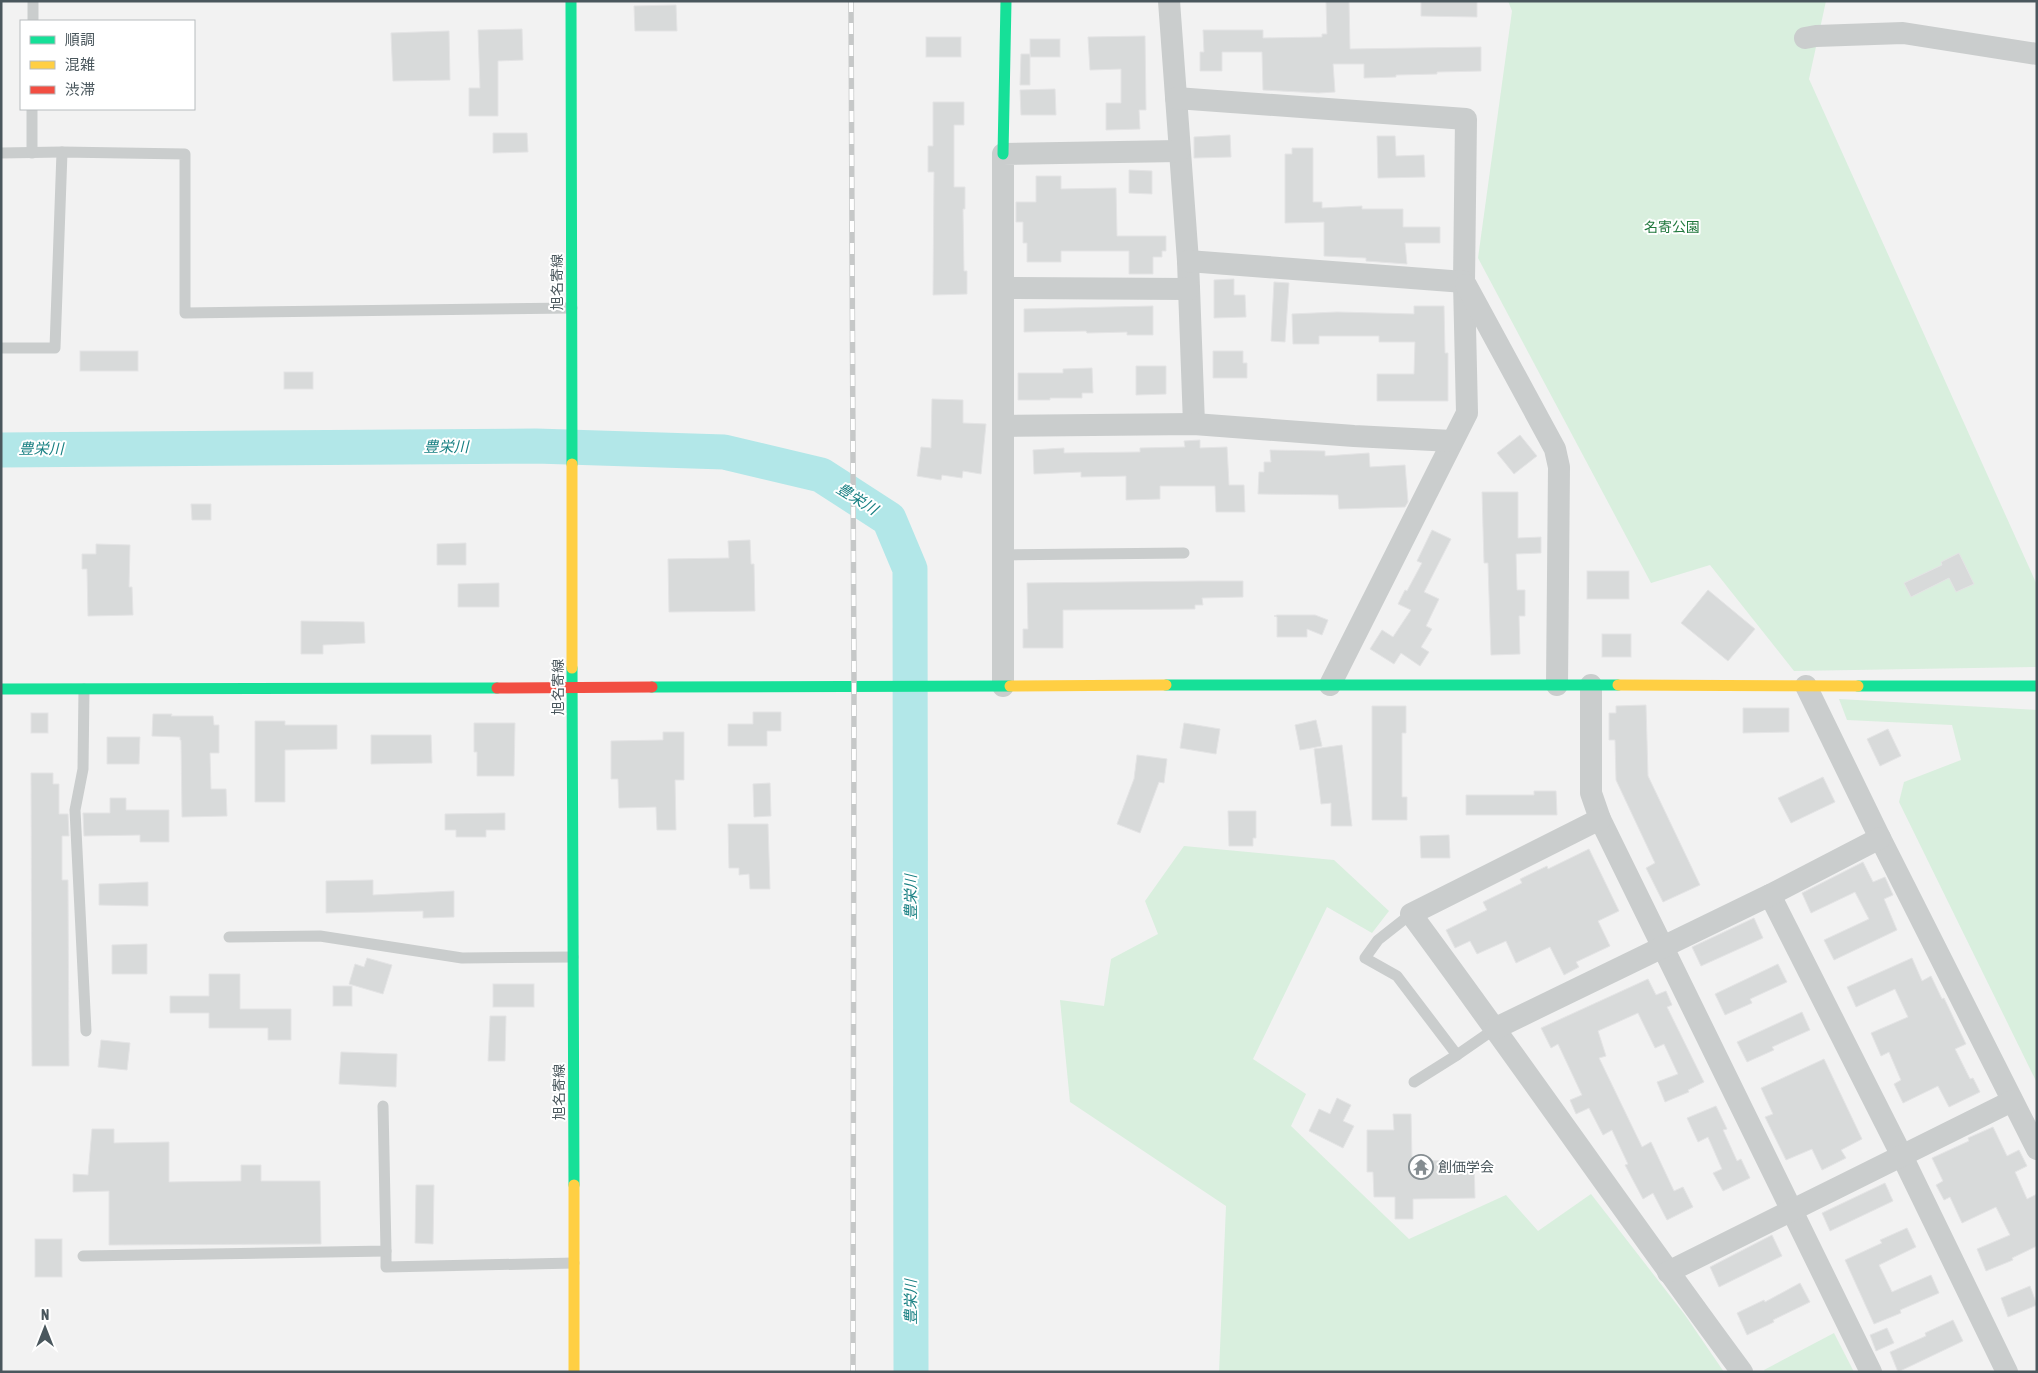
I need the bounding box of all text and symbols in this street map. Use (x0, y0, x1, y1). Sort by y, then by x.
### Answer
legend (20, 20, 195, 110)
text: 順調 (65, 31, 95, 48)
text: 混雑 (65, 56, 95, 73)
text: 渋滞 (65, 81, 95, 98)
park label: 名寄公園 (1644, 219, 1700, 235)
street label: 旭名寄線 (549, 254, 565, 310)
water label: 豊栄川 (423, 438, 470, 455)
water label: 豊栄川 (18, 440, 65, 457)
water label: 豊栄川 (834, 479, 883, 519)
street label: 旭名寄線 (550, 659, 566, 715)
water label: 豊栄川 (902, 873, 919, 920)
street label: 旭名寄線 (551, 1064, 567, 1120)
temple icon: 創価学会 (1408, 1154, 1434, 1180)
place label: 創価学会 (1438, 1159, 1494, 1175)
water label: 豊栄川 (902, 1278, 919, 1325)
north arrow (20, 1303, 70, 1353)
text: N (41, 1307, 49, 1323)

